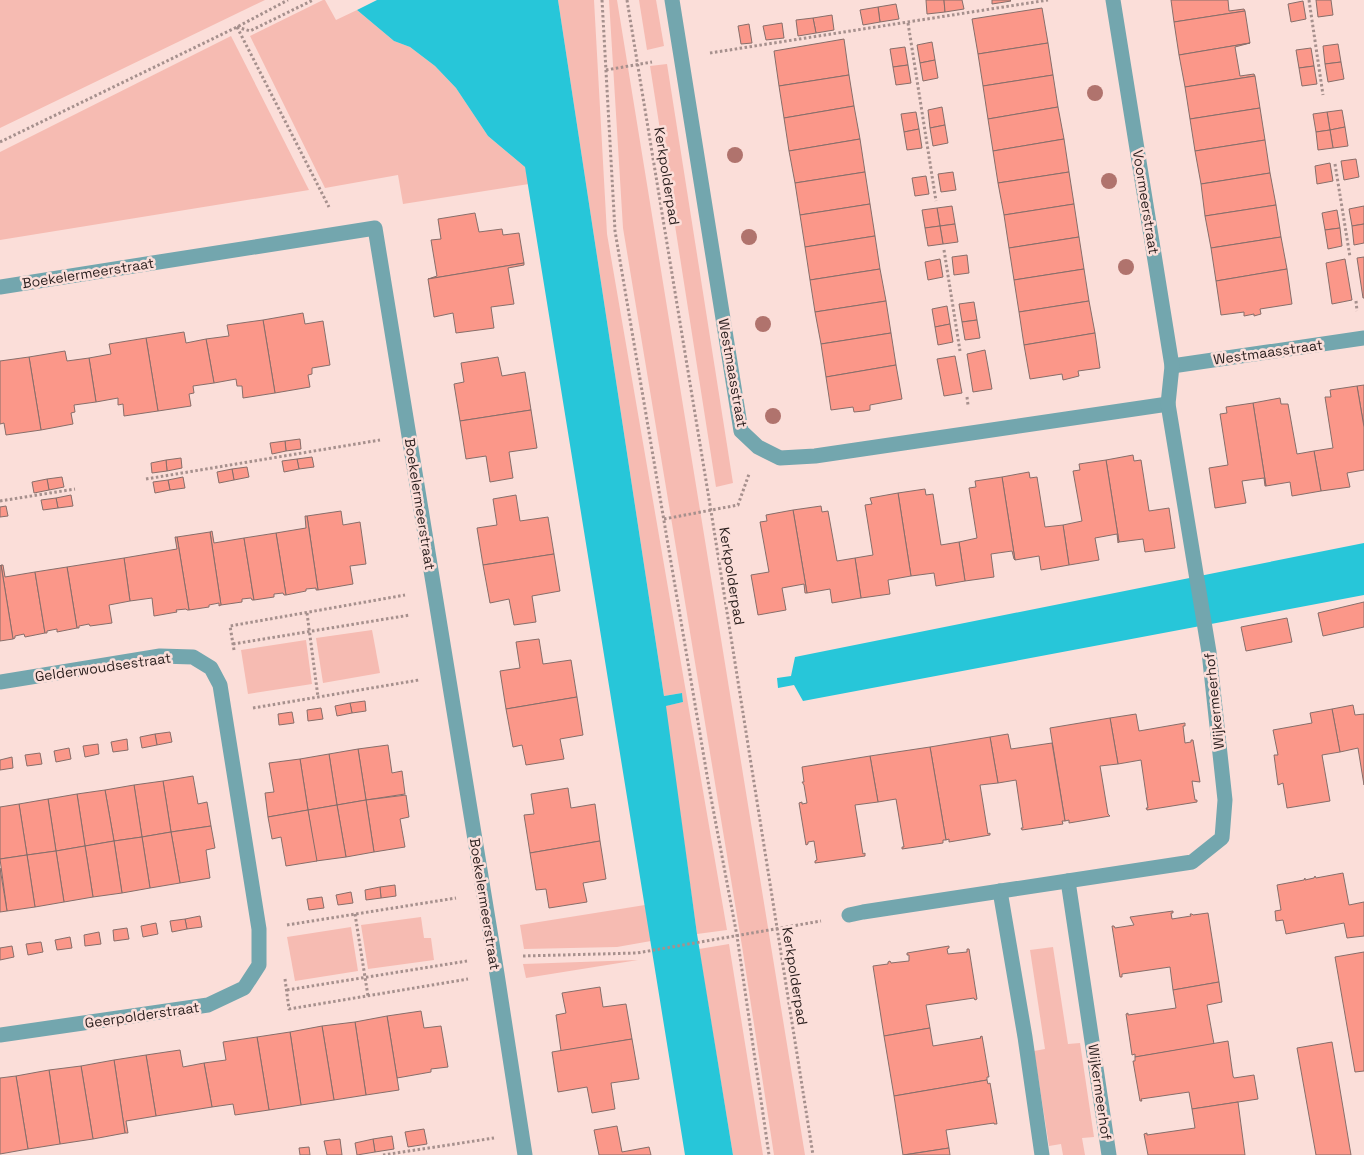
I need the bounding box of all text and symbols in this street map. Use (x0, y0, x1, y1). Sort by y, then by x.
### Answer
street label: Kerkpolderpad (650, 126, 684, 226)
street label: Voormeerstraat (1129, 149, 1163, 255)
street label: Boekelermeerstraat (21, 254, 155, 292)
street label: Westmaasstraat (715, 317, 751, 429)
street label: Westmaasstraat (1212, 335, 1324, 369)
street label: Boekelermeerstraat (401, 437, 439, 571)
street label: Kerkpolderpad (715, 526, 749, 626)
street label: Gelderwoudsestraat (34, 649, 172, 685)
street label: Wijkermeerhof (1200, 652, 1228, 750)
street label: Boekelermeerstraat (466, 837, 504, 971)
street label: Kerkpolderpad (778, 926, 812, 1026)
street label: Geerpolderstraat (84, 998, 200, 1032)
street label: Wijkermeerhof (1084, 1043, 1116, 1141)

